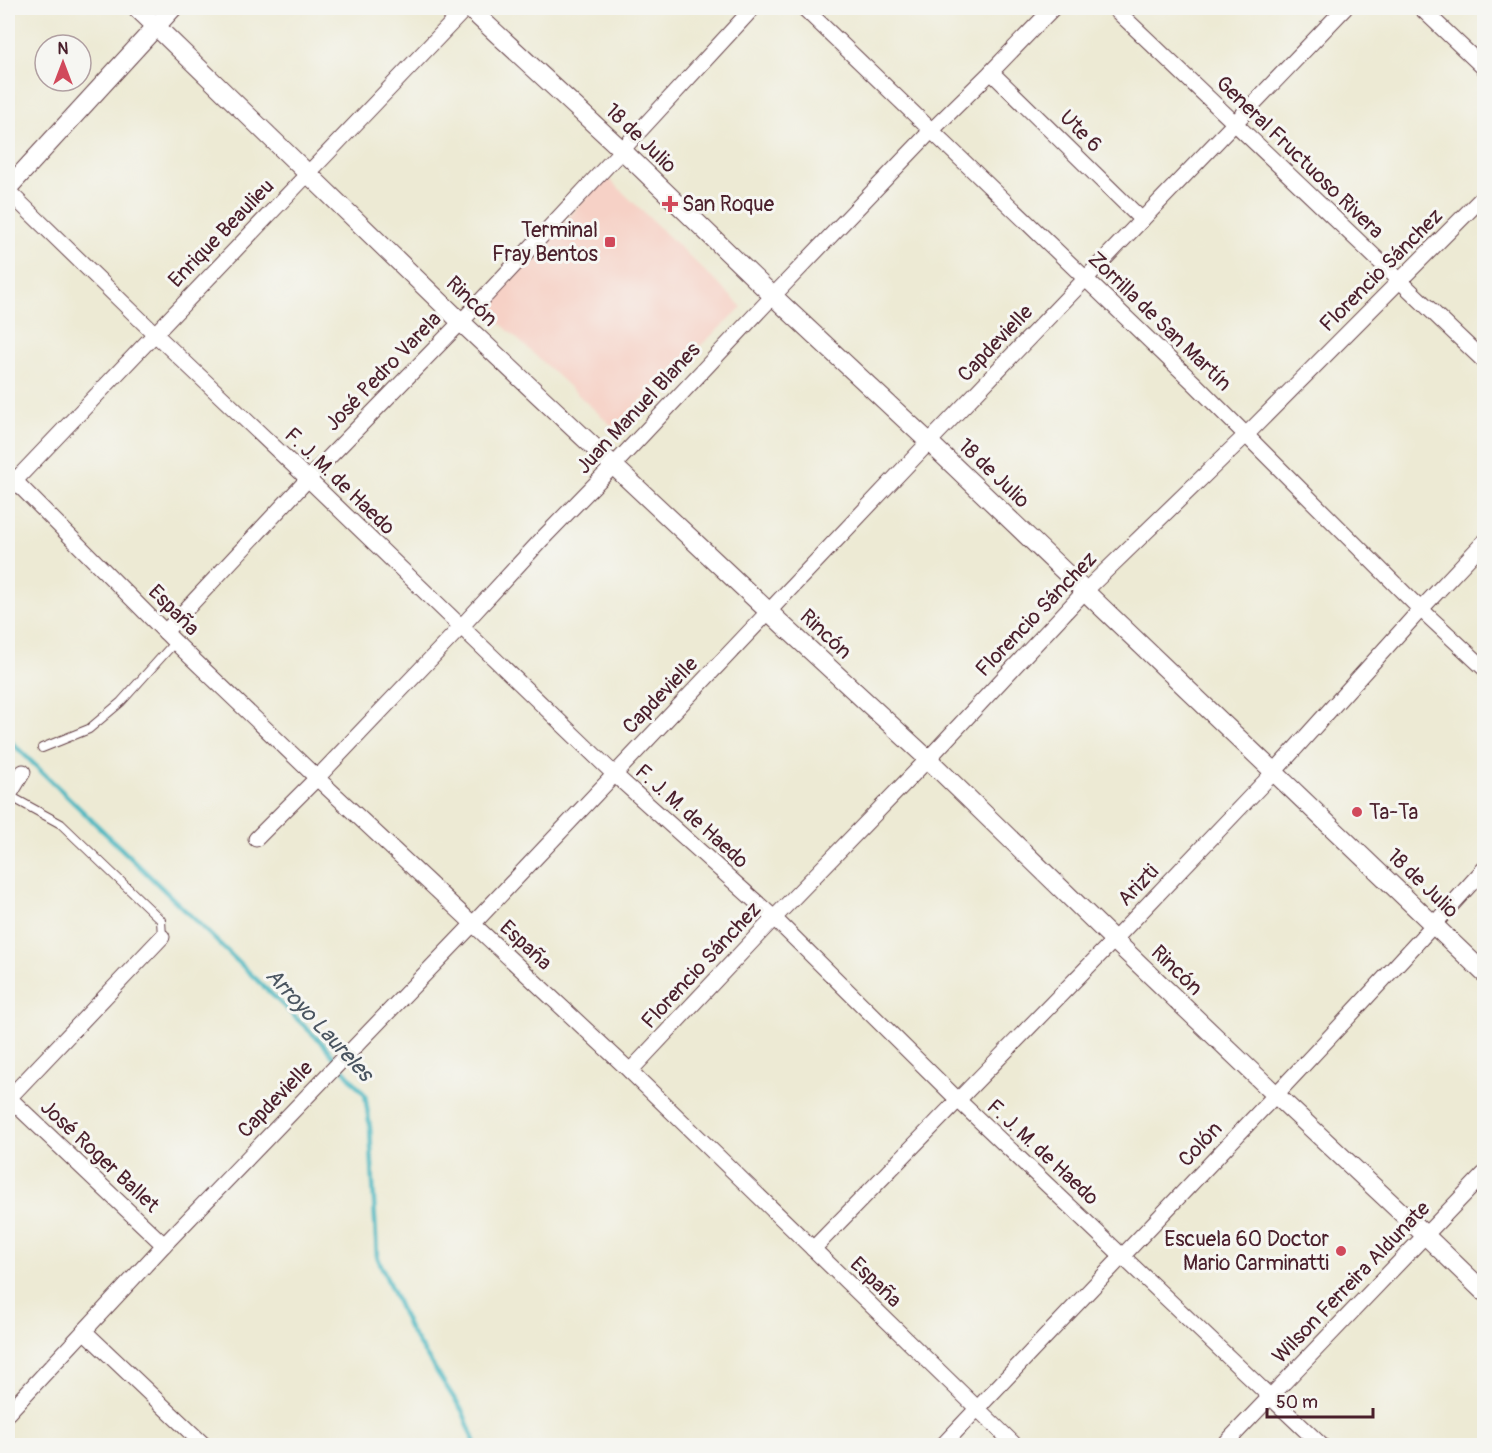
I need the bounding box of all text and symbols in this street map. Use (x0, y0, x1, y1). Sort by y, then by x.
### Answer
north arrow (33, 33, 93, 93)
text: N (58, 39, 69, 59)
street label: General Fructuoso Rivera (1210, 70, 1389, 245)
street label: 18 de Julio (599, 98, 682, 179)
street label: Ute 6 (1054, 104, 1108, 158)
street label: Enrique Beaulieu (163, 173, 280, 293)
place label: San Roque (682, 191, 775, 218)
marker: San Roque (663, 197, 677, 211)
street label: Florencio Sánchez (1314, 203, 1449, 338)
place label: Terminal Fray Bentos (492, 217, 599, 268)
marker: Terminal Fray Bentos (603, 235, 617, 249)
street label: Zorrilla de San Martín (1082, 246, 1237, 397)
street label: Rincón (440, 270, 503, 332)
street label: Capdevielle (952, 298, 1039, 388)
street label: José Pedro Varela (319, 306, 447, 437)
street label: Juan Manuel Blanes (570, 336, 707, 480)
street label: F. J. M. de Haedo (279, 422, 401, 541)
street label: 18 de Julio (952, 433, 1035, 514)
street label: Florencio Sánchez (970, 546, 1103, 683)
street label: España (142, 579, 205, 642)
street label: Rincón (794, 603, 857, 665)
street label: Capdevielle (617, 650, 704, 740)
street label: F. J. M. de Haedo (629, 758, 754, 874)
place label: Ta-Ta (1369, 799, 1418, 826)
marker: Ta-Ta (1350, 805, 1364, 819)
street label: 18 de Julio (1381, 843, 1464, 924)
street label: Arizti (1112, 859, 1165, 912)
street label: Florencio Sánchez (636, 896, 767, 1034)
street label: España (494, 914, 557, 976)
street label: Rincón (1145, 939, 1208, 1001)
water label: Arroyo Laureles (260, 962, 380, 1089)
street label: Capdevielle (232, 1054, 319, 1144)
street label: José Roger Ballet (34, 1094, 165, 1219)
street label: F. J. M. de Haedo (981, 1094, 1104, 1211)
street label: Colón (1173, 1116, 1228, 1173)
street label: Wilson Ferreira Aldunate (1267, 1195, 1436, 1369)
place label: Escuela 60 Doctor Mario Carminatti (1164, 1226, 1329, 1277)
marker: Escuela 60 Doctor Mario Carminatti (1334, 1244, 1348, 1258)
street label: España (844, 1251, 907, 1314)
scale bar (1267, 1381, 1374, 1419)
text: 50 m (1276, 1391, 1318, 1414)

